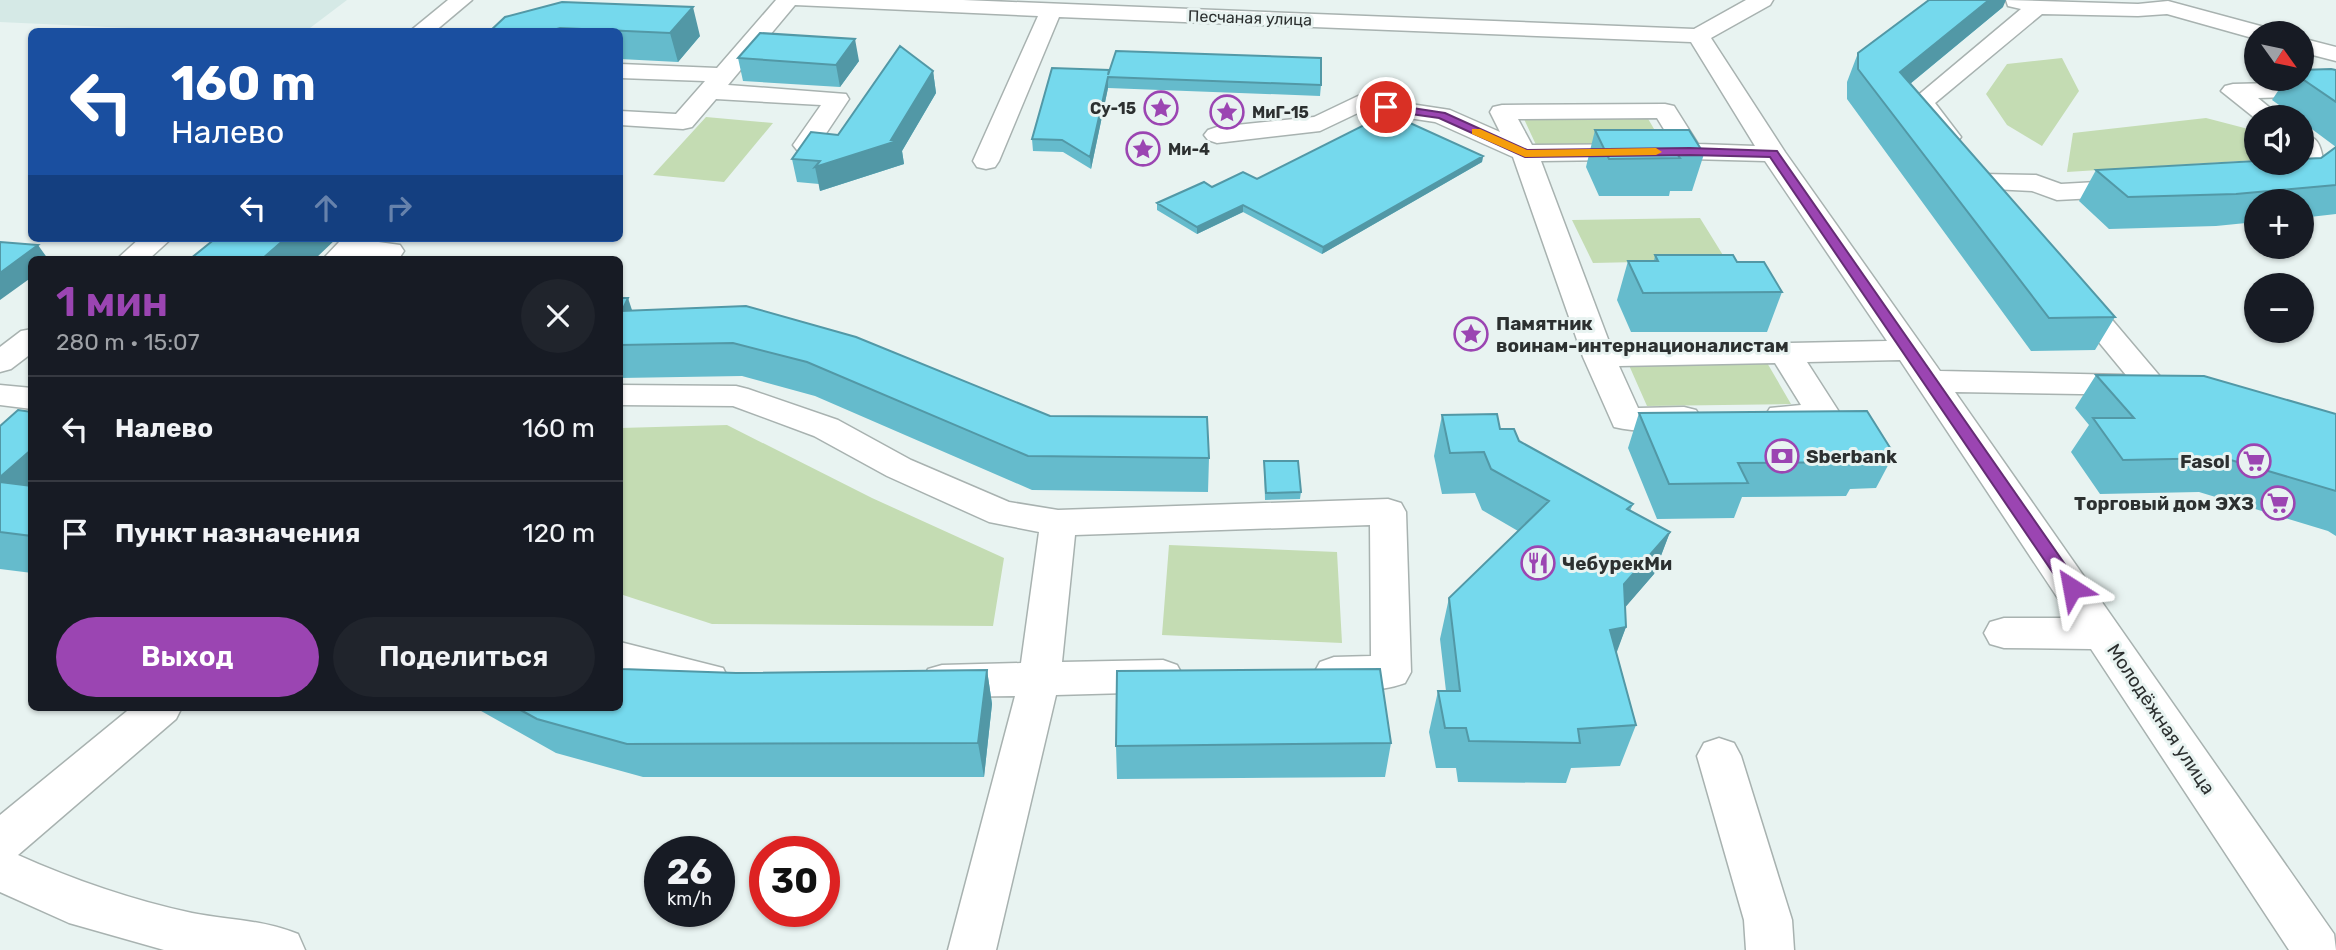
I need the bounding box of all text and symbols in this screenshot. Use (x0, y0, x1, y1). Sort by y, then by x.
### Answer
street label: Песчаная улица (1188, 6, 1312, 30)
north arrow (2244, 21, 2314, 91)
map controls (2244, 21, 2314, 343)
text: 160 m (171, 54, 316, 112)
icon: left (56, 56, 147, 147)
pin (1356, 77, 1416, 137)
icon: arrive (1367, 88, 1405, 126)
place icon: Су-15 (1142, 89, 1180, 127)
place icon: МиГ-15 (1208, 93, 1246, 131)
place label: Су-15 (1090, 99, 1136, 118)
place label: МиГ-15 (1252, 103, 1309, 122)
button: sound (2244, 105, 2314, 175)
text: Налево (171, 113, 284, 151)
place icon: Ми-4 (1124, 130, 1162, 168)
place label: Ми-4 (1168, 140, 1210, 159)
icon: left (234, 189, 272, 227)
icon: ahead (307, 189, 345, 227)
icon: right (380, 189, 418, 227)
button: + (2244, 189, 2314, 259)
button: − (2244, 273, 2314, 343)
text: 1 мин (56, 277, 168, 327)
button: close (521, 279, 595, 353)
place label: Памятник воинам-интернационалистам (1496, 312, 1789, 357)
place icon: Памятник воинам-интернационалистам (1452, 315, 1490, 353)
text: 280 m · 15:07 (56, 328, 199, 356)
icon: left (56, 410, 94, 448)
text: Налево (115, 413, 213, 444)
text: 160 m (522, 413, 595, 444)
bank icon: Sberbank (1763, 437, 1801, 475)
supermarket icon: Fasol (2235, 442, 2273, 480)
place label: Sberbank (1806, 445, 1897, 468)
place label: Fasol (2180, 450, 2230, 473)
supermarket icon: Торговый дом ЭХЗ (2259, 484, 2297, 522)
place label: Торговый дом ЭХЗ (2074, 492, 2254, 515)
icon: arrive (56, 515, 94, 553)
text: Пункт назначения (115, 518, 360, 549)
text: 120 m (523, 518, 595, 549)
restaurant icon: ЧебурекМи (1519, 544, 1557, 582)
position arrow (2035, 551, 2109, 625)
place label: ЧебурекМи (1562, 552, 1672, 575)
button: Выход (56, 617, 319, 697)
button: Поделиться (333, 617, 595, 697)
street label: Молодёжная улица (2102, 639, 2220, 799)
speed limit sign: 30 (749, 836, 840, 927)
text: 26 (667, 851, 712, 893)
text: km/h (667, 888, 712, 910)

